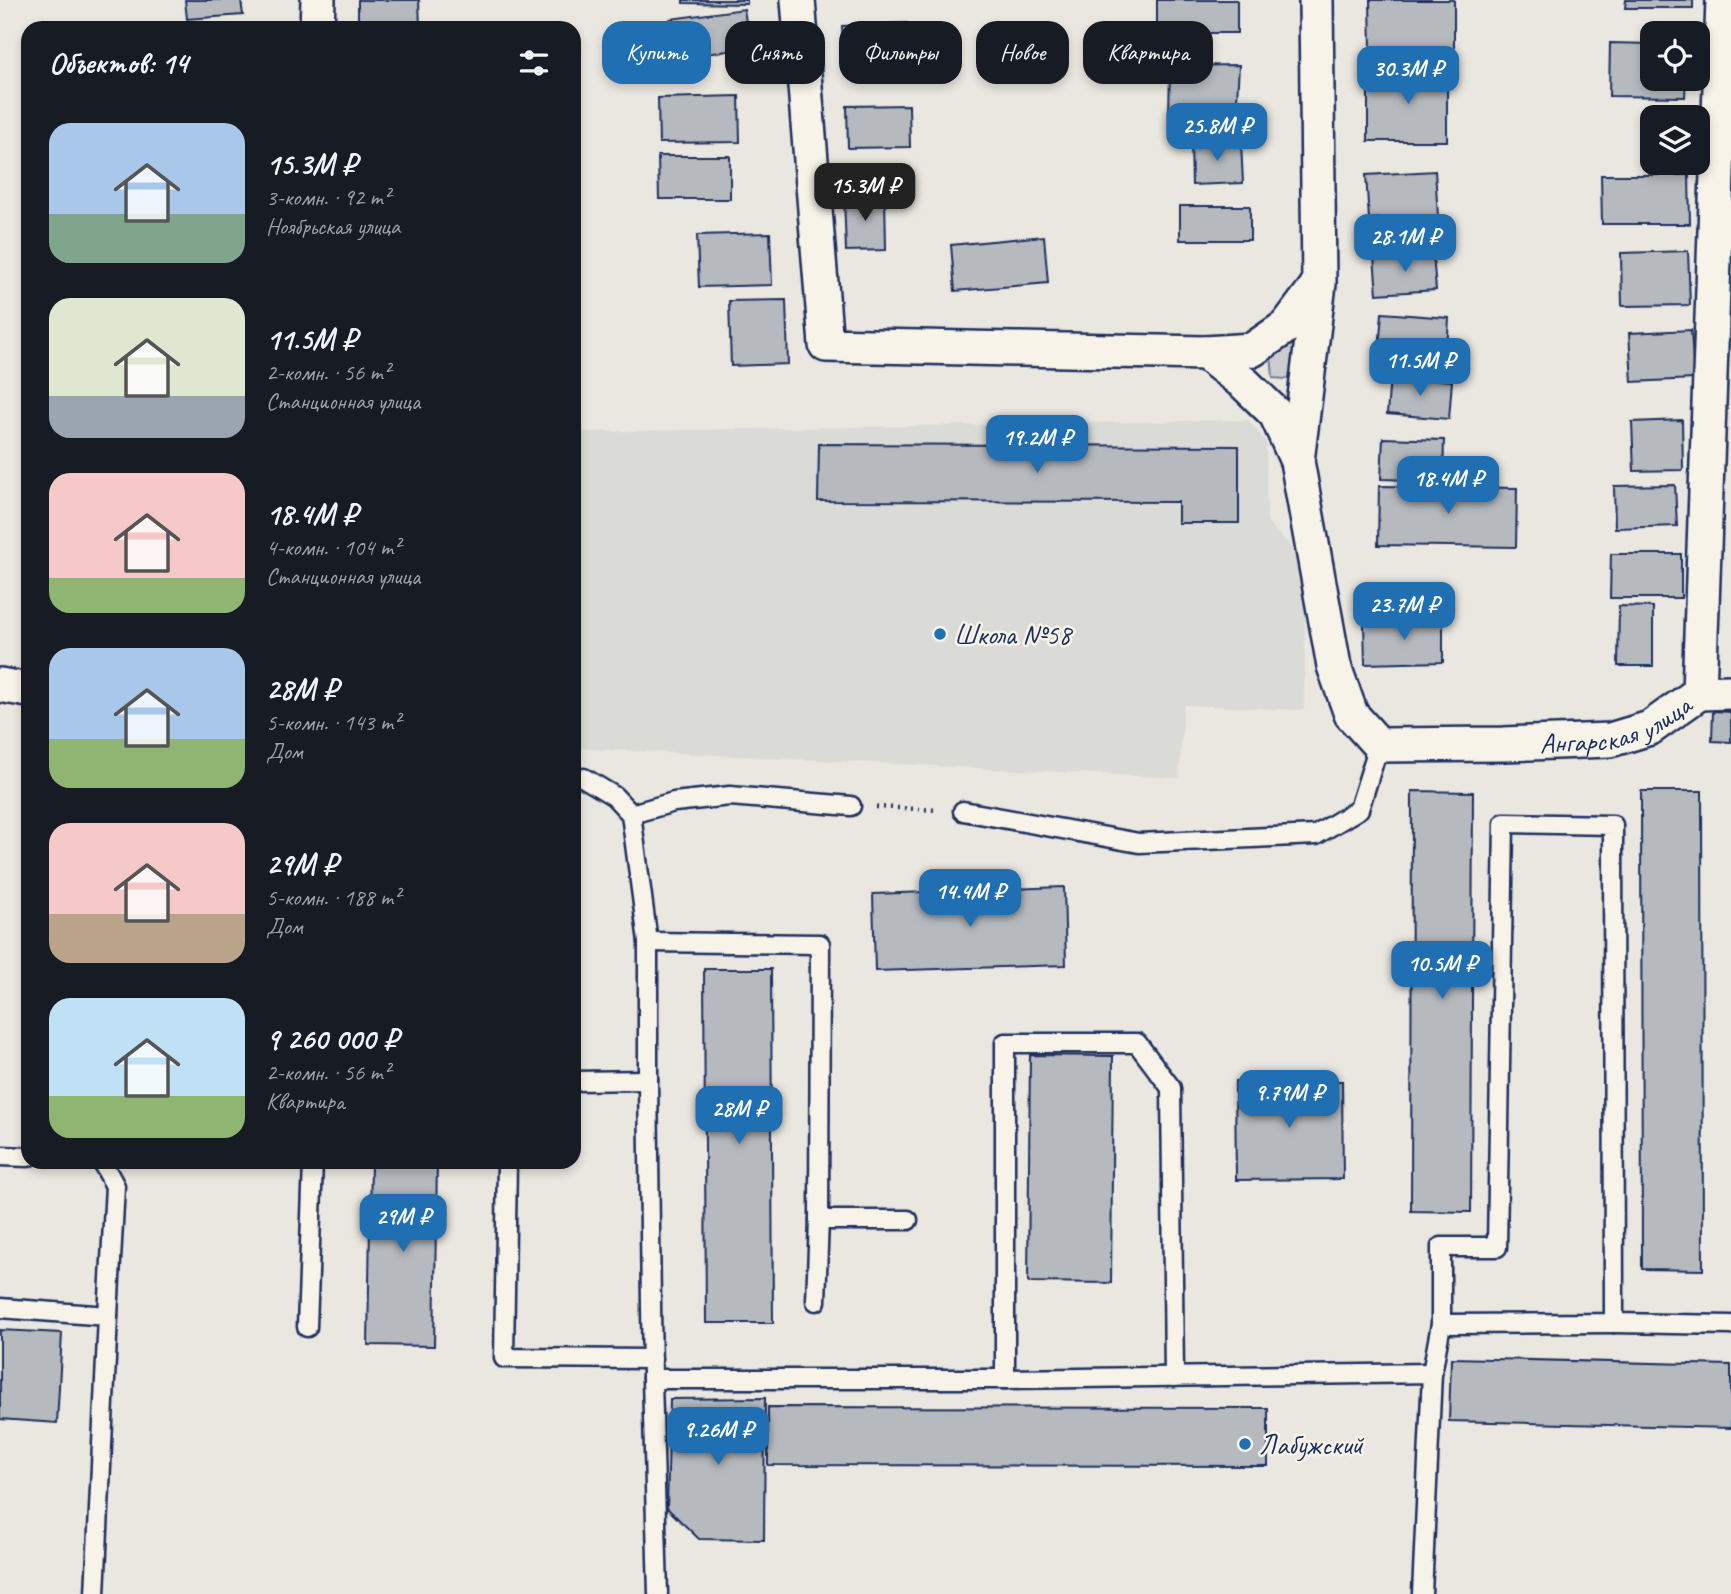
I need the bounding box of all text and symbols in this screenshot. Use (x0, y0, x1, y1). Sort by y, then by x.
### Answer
chip: Купить (602, 21, 711, 84)
chip: Снять (725, 21, 825, 84)
chip: Фильтры (839, 21, 962, 84)
chip: Новое (976, 21, 1069, 84)
chip: Квартира (1083, 21, 1213, 84)
map controls (1640, 21, 1710, 175)
button: locate (1640, 21, 1710, 91)
text: Объектов: 14 (49, 44, 188, 82)
icon: filters (515, 44, 553, 82)
pin: 30.3M ₽ (1343, 46, 1473, 106)
text: 30.3M ₽ (1373, 54, 1443, 83)
pin: 25.8M ₽ (1152, 104, 1282, 163)
button: layers (1640, 105, 1710, 175)
text: 25.8M ₽ (1182, 111, 1252, 140)
text: 15.3M ₽ (266, 145, 357, 183)
icon: home (105, 151, 189, 235)
pin: 15.3M ₽ (800, 164, 930, 223)
text: 15.3M ₽ (830, 171, 900, 200)
text: 3-комн. · 92 m² (266, 183, 390, 212)
text: Ноябрьская улица (266, 212, 400, 241)
pin: 28.1M ₽ (1340, 215, 1470, 274)
text: 28.1M ₽ (1370, 222, 1440, 251)
text: 11.5M ₽ (266, 320, 357, 358)
icon: home (105, 326, 189, 410)
pin: 11.5M ₽ (1355, 338, 1485, 398)
text: 11.5M ₽ (1385, 346, 1455, 375)
text: 2-комн. · 56 m² (266, 358, 390, 387)
text: Станционная улица (266, 387, 420, 416)
pin: 19.2M ₽ (972, 416, 1102, 475)
text: 19.2M ₽ (1002, 423, 1072, 452)
pin: 18.4M ₽ (1383, 456, 1513, 516)
text: 18.4M ₽ (1413, 464, 1483, 493)
text: 18.4M ₽ (266, 495, 357, 533)
icon: home (105, 501, 189, 585)
text: 4-комн. · 104 m² (266, 533, 400, 562)
text: Станционная улица (266, 562, 420, 591)
pin: 23.7M ₽ (1339, 582, 1469, 642)
text: 23.7M ₽ (1369, 590, 1439, 619)
place label: Школа №58 (954, 617, 1073, 652)
marker: Школа №58 (932, 626, 948, 642)
text: 28M ₽ (266, 670, 338, 708)
icon: home (105, 676, 189, 760)
street label: Ангарская улица (1539, 686, 1700, 761)
text: 5-комн. · 143 m² (266, 708, 400, 737)
text: Дом (266, 737, 303, 766)
text: 29M ₽ (266, 845, 337, 883)
icon: home (105, 851, 189, 935)
pin: 14.4M ₽ (905, 870, 1035, 929)
text: 14.4M ₽ (935, 877, 1005, 906)
text: 5-комн. · 188 m² (266, 883, 400, 912)
text: Дом (266, 912, 303, 941)
pin: 10.5M ₽ (1377, 942, 1507, 1001)
text: 10.5M ₽ (1407, 949, 1477, 978)
text: 9 260 000 ₽ (266, 1020, 398, 1058)
icon: home (105, 1026, 189, 1110)
text: 2-комн. · 56 m² (266, 1058, 390, 1087)
pin: 9.79M ₽ (1224, 1070, 1354, 1130)
text: 9.79M ₽ (1254, 1078, 1324, 1107)
pin: 28M ₽ (690, 1086, 788, 1146)
text: Квартира (266, 1087, 344, 1116)
text: 28M ₽ (712, 1094, 766, 1123)
pin: 29M ₽ (354, 1194, 452, 1254)
text: 29M ₽ (376, 1202, 430, 1231)
pin: 9.26M ₽ (653, 1408, 783, 1467)
text: 9.26M ₽ (683, 1415, 753, 1444)
place label: Лабужский (1259, 1427, 1364, 1462)
marker: Лабужский (1237, 1436, 1253, 1452)

